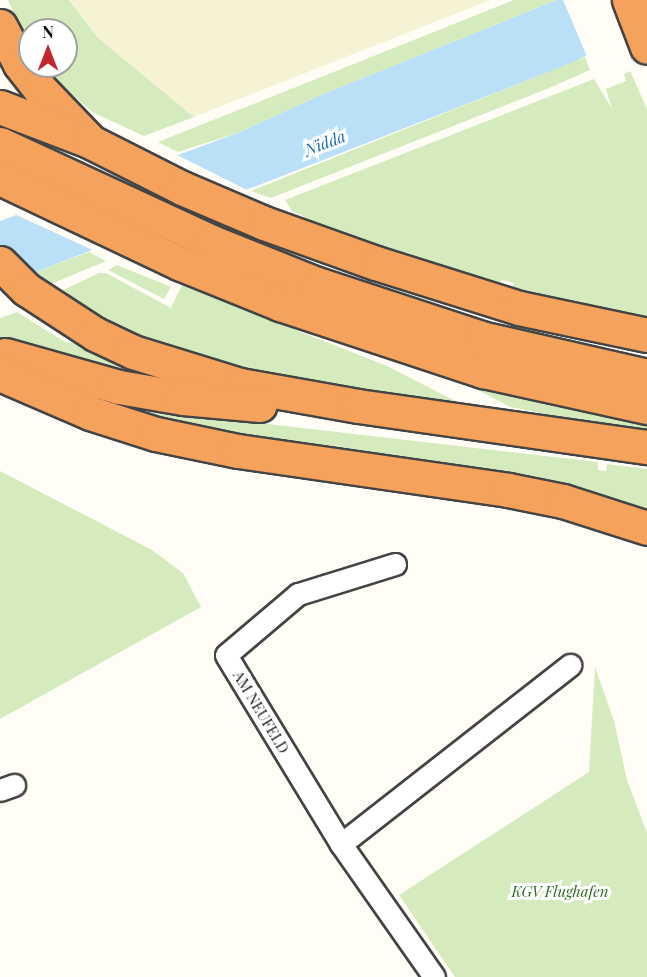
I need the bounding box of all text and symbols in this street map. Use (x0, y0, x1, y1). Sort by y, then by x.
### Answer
north arrow (18, 18, 78, 78)
text: N (42, 21, 54, 42)
water label: Nidda (302, 126, 348, 160)
street label: AM NEUFELD (229, 667, 293, 757)
park label: KGV Flughafen (511, 883, 609, 901)

